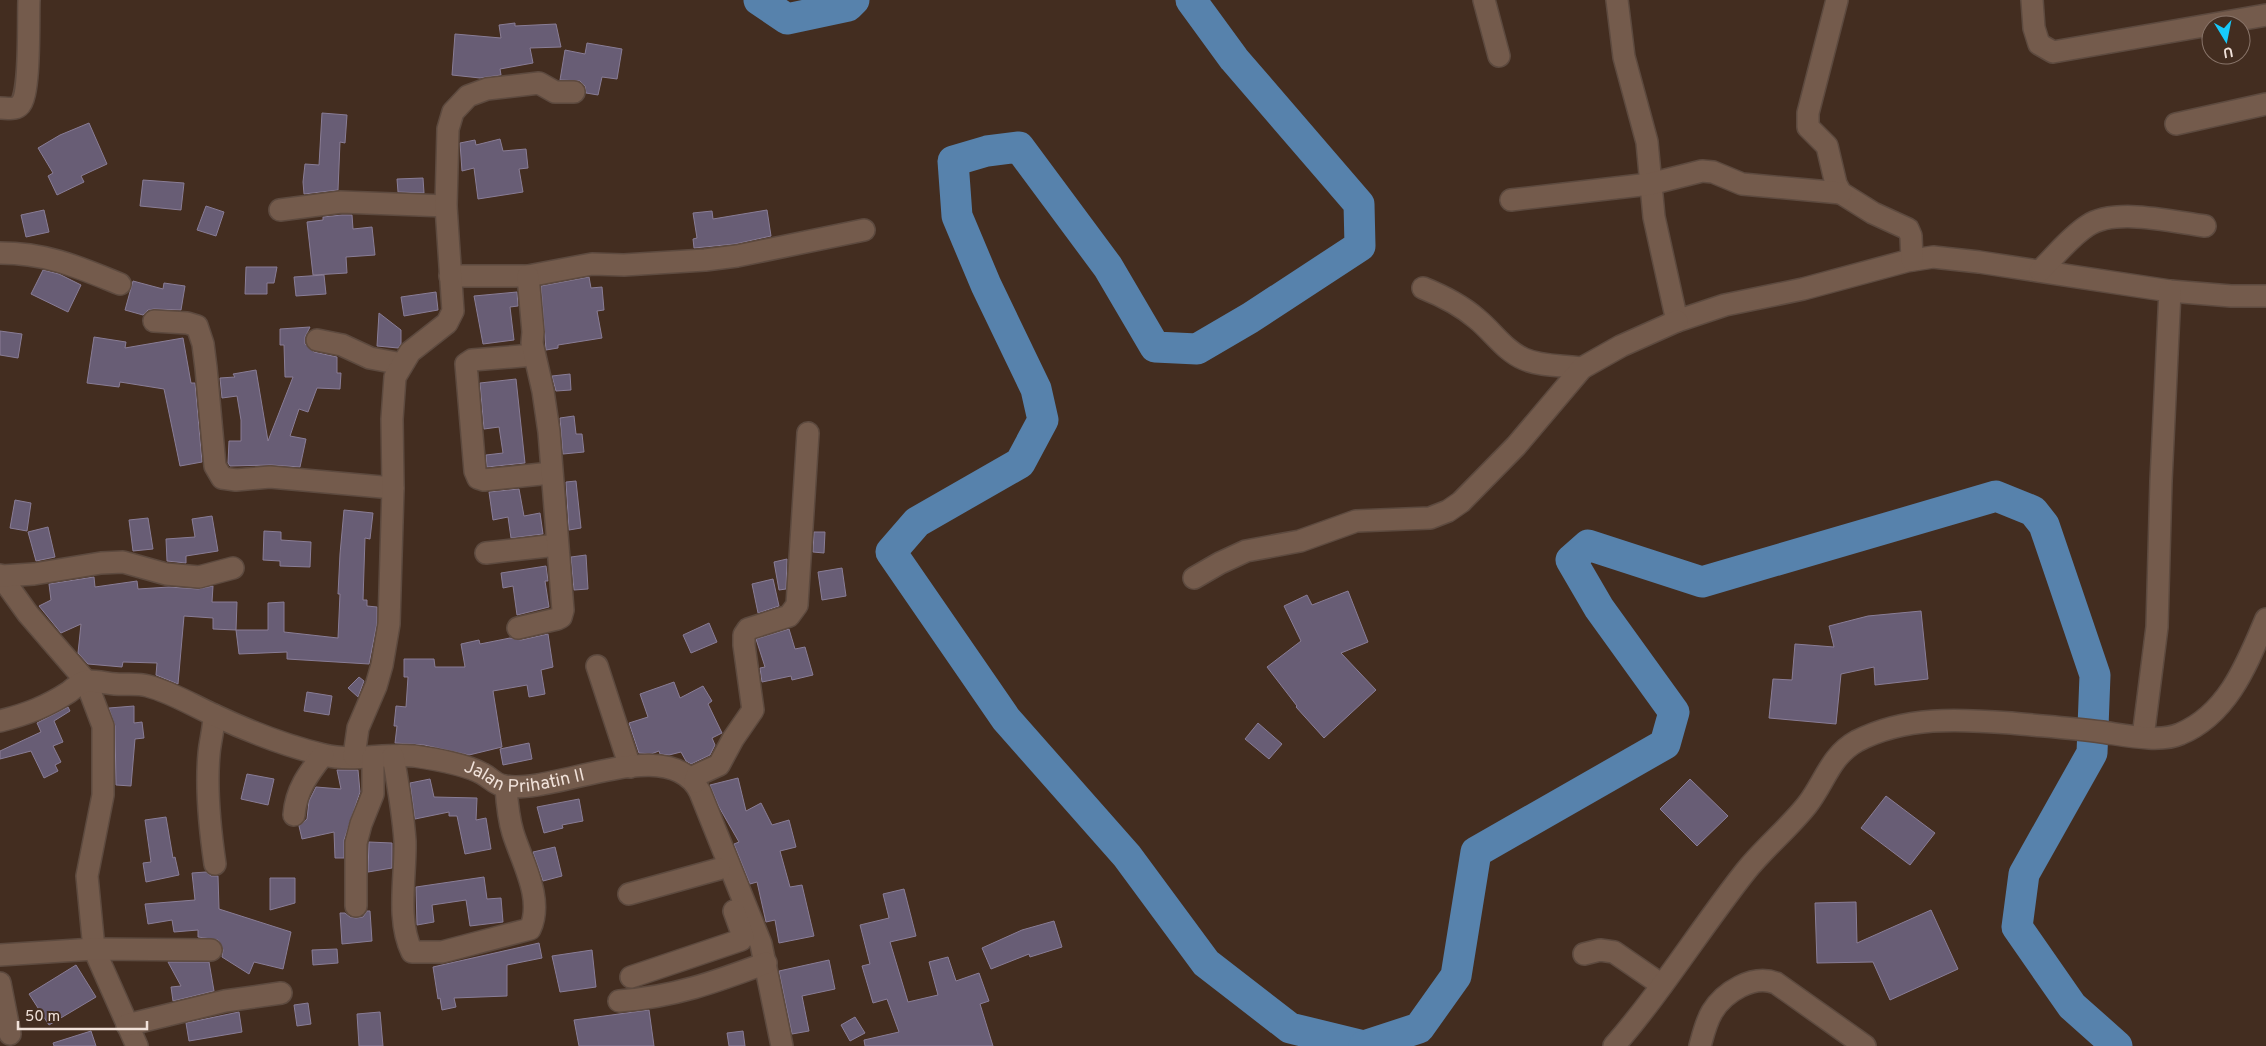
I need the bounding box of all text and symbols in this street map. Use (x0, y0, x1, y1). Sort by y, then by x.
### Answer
north arrow (2201, 15, 2251, 65)
text: U (2222, 42, 2234, 61)
street label: Jalan Prihatin II (461, 755, 587, 799)
scale bar (18, 998, 146, 1030)
text: 50 m (25, 1008, 60, 1027)

